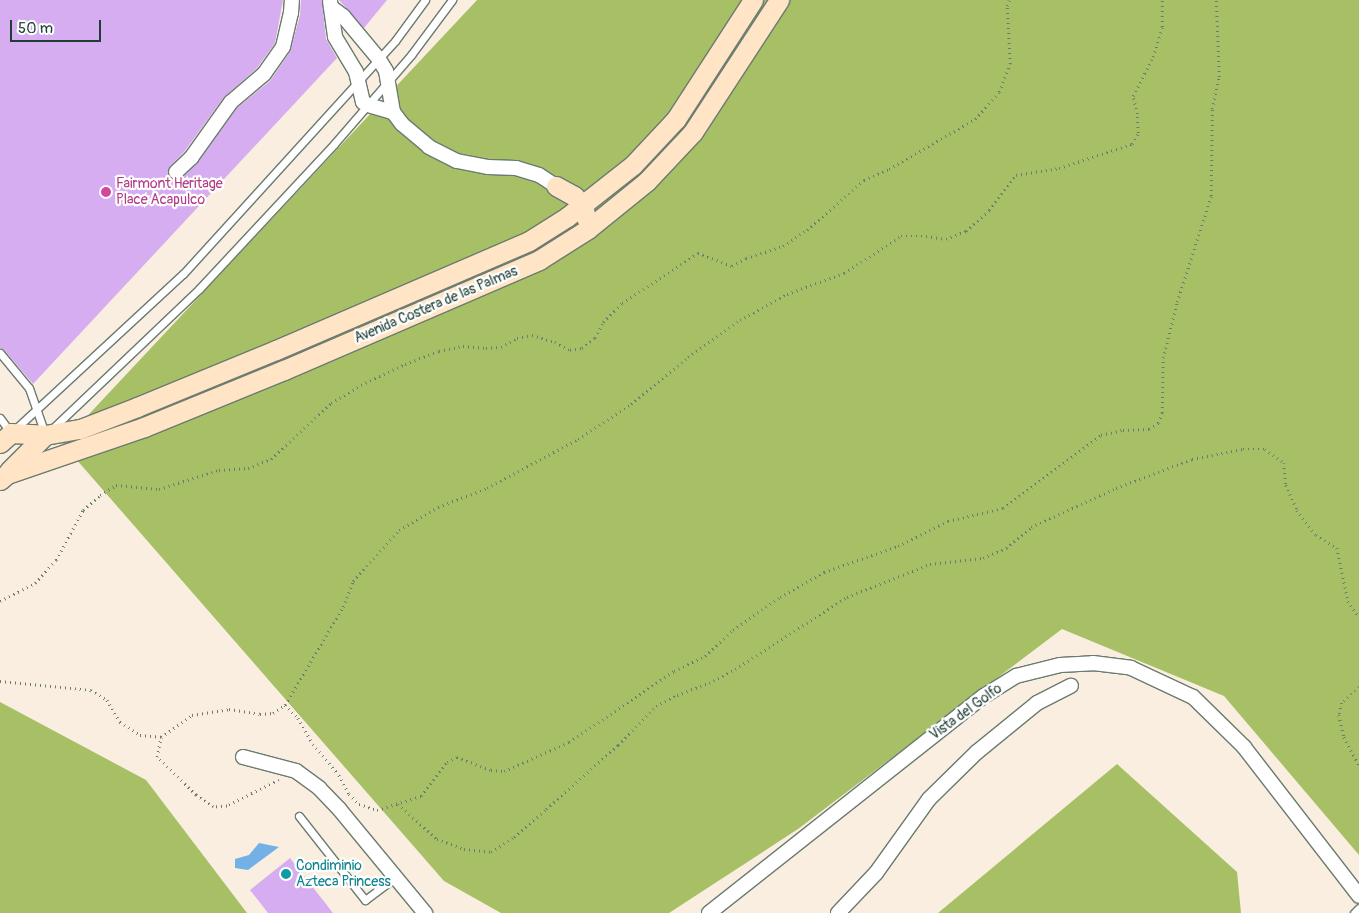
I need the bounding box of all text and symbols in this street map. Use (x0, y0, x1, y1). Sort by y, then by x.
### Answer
scale bar (12, 10, 104, 42)
text: 50 m (18, 19, 53, 38)
place label: Fairmont Heritage Place Acapulco (116, 176, 223, 208)
marker: Fairmont Heritage Place Acapulco (100, 186, 112, 198)
street label: Avenida Costera de las Palmas (352, 263, 520, 347)
street label: Vista del Golfo (927, 680, 1005, 744)
place label: Condiminio Azteca Princess (296, 858, 391, 890)
marker: Condiminio Azteca Princess (280, 868, 292, 880)

